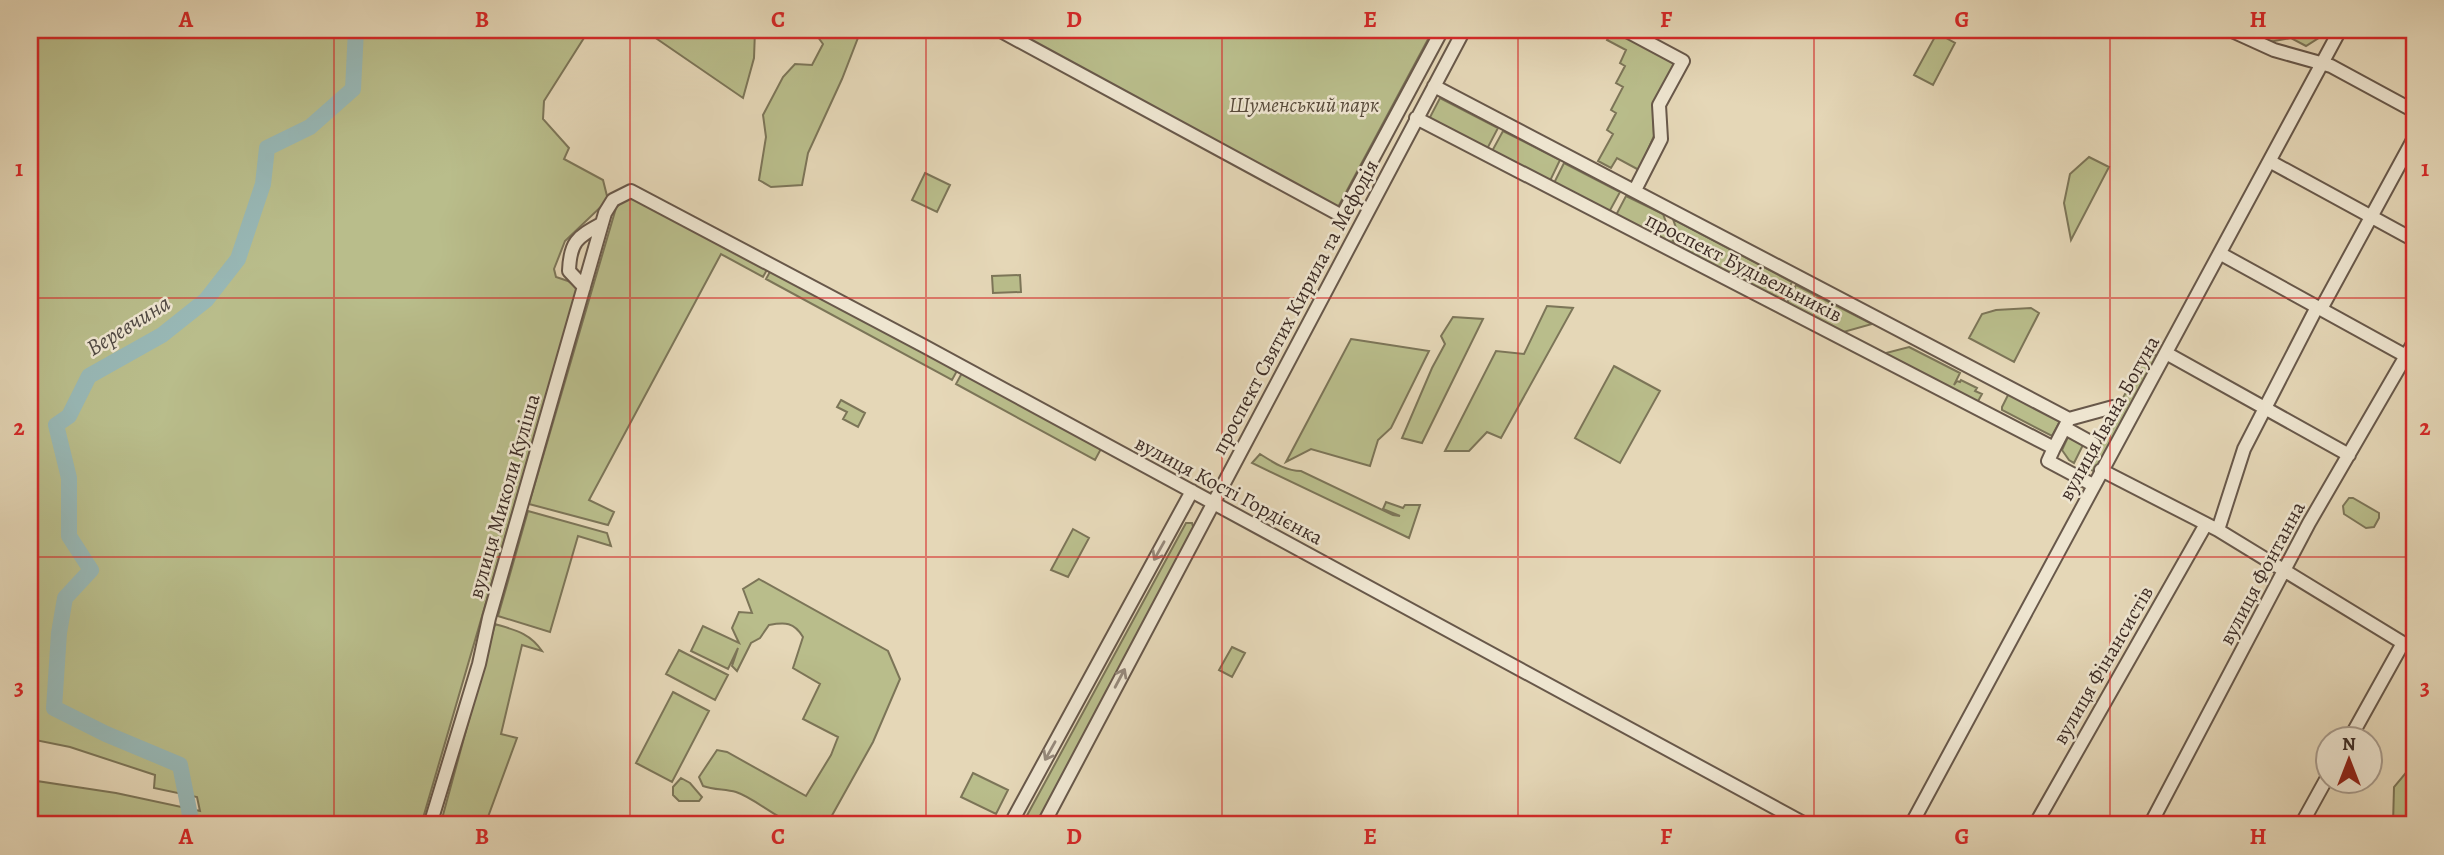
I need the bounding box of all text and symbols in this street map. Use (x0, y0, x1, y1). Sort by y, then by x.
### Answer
text: A (178, 4, 194, 35)
text: B (475, 4, 489, 35)
text: C (771, 4, 785, 35)
text: D (1066, 4, 1082, 35)
text: E (1363, 4, 1377, 35)
text: F (1660, 4, 1673, 35)
text: G (1954, 4, 1970, 35)
text: H (2249, 4, 2267, 35)
park label: Шуменський парк (1229, 91, 1379, 119)
text: 1 (15, 153, 23, 184)
text: 1 (2421, 153, 2429, 184)
street label: проспект Святих Кирила та Мефодія (1205, 154, 1385, 460)
street label: проспект Будівельників (1641, 205, 1847, 329)
water label: Веревчина (80, 287, 176, 363)
street label: вулиця Івана Богуна (2052, 330, 2166, 506)
street label: вулиця Миколи Куліша (461, 390, 547, 602)
text: 2 (13, 412, 25, 443)
text: 2 (2419, 412, 2431, 443)
street label: вулиця Кості Гордієнка (1130, 429, 1328, 552)
street label: вулиця Фонтанна (2212, 496, 2312, 650)
one-way arrow (1152, 541, 1166, 561)
street label: вулиця Фінансистів (2046, 581, 2160, 749)
one-way arrow (1114, 669, 1128, 689)
text: 3 (14, 672, 24, 703)
text: 3 (2420, 672, 2430, 703)
north arrow (2314, 726, 2384, 796)
text: N (2342, 731, 2356, 757)
one-way arrow (1043, 740, 1057, 761)
text: A (178, 821, 194, 852)
text: B (475, 821, 489, 852)
text: C (771, 821, 785, 852)
text: D (1066, 821, 1082, 852)
text: E (1363, 821, 1377, 852)
text: F (1660, 821, 1673, 852)
text: G (1954, 821, 1970, 852)
text: H (2249, 821, 2267, 852)

